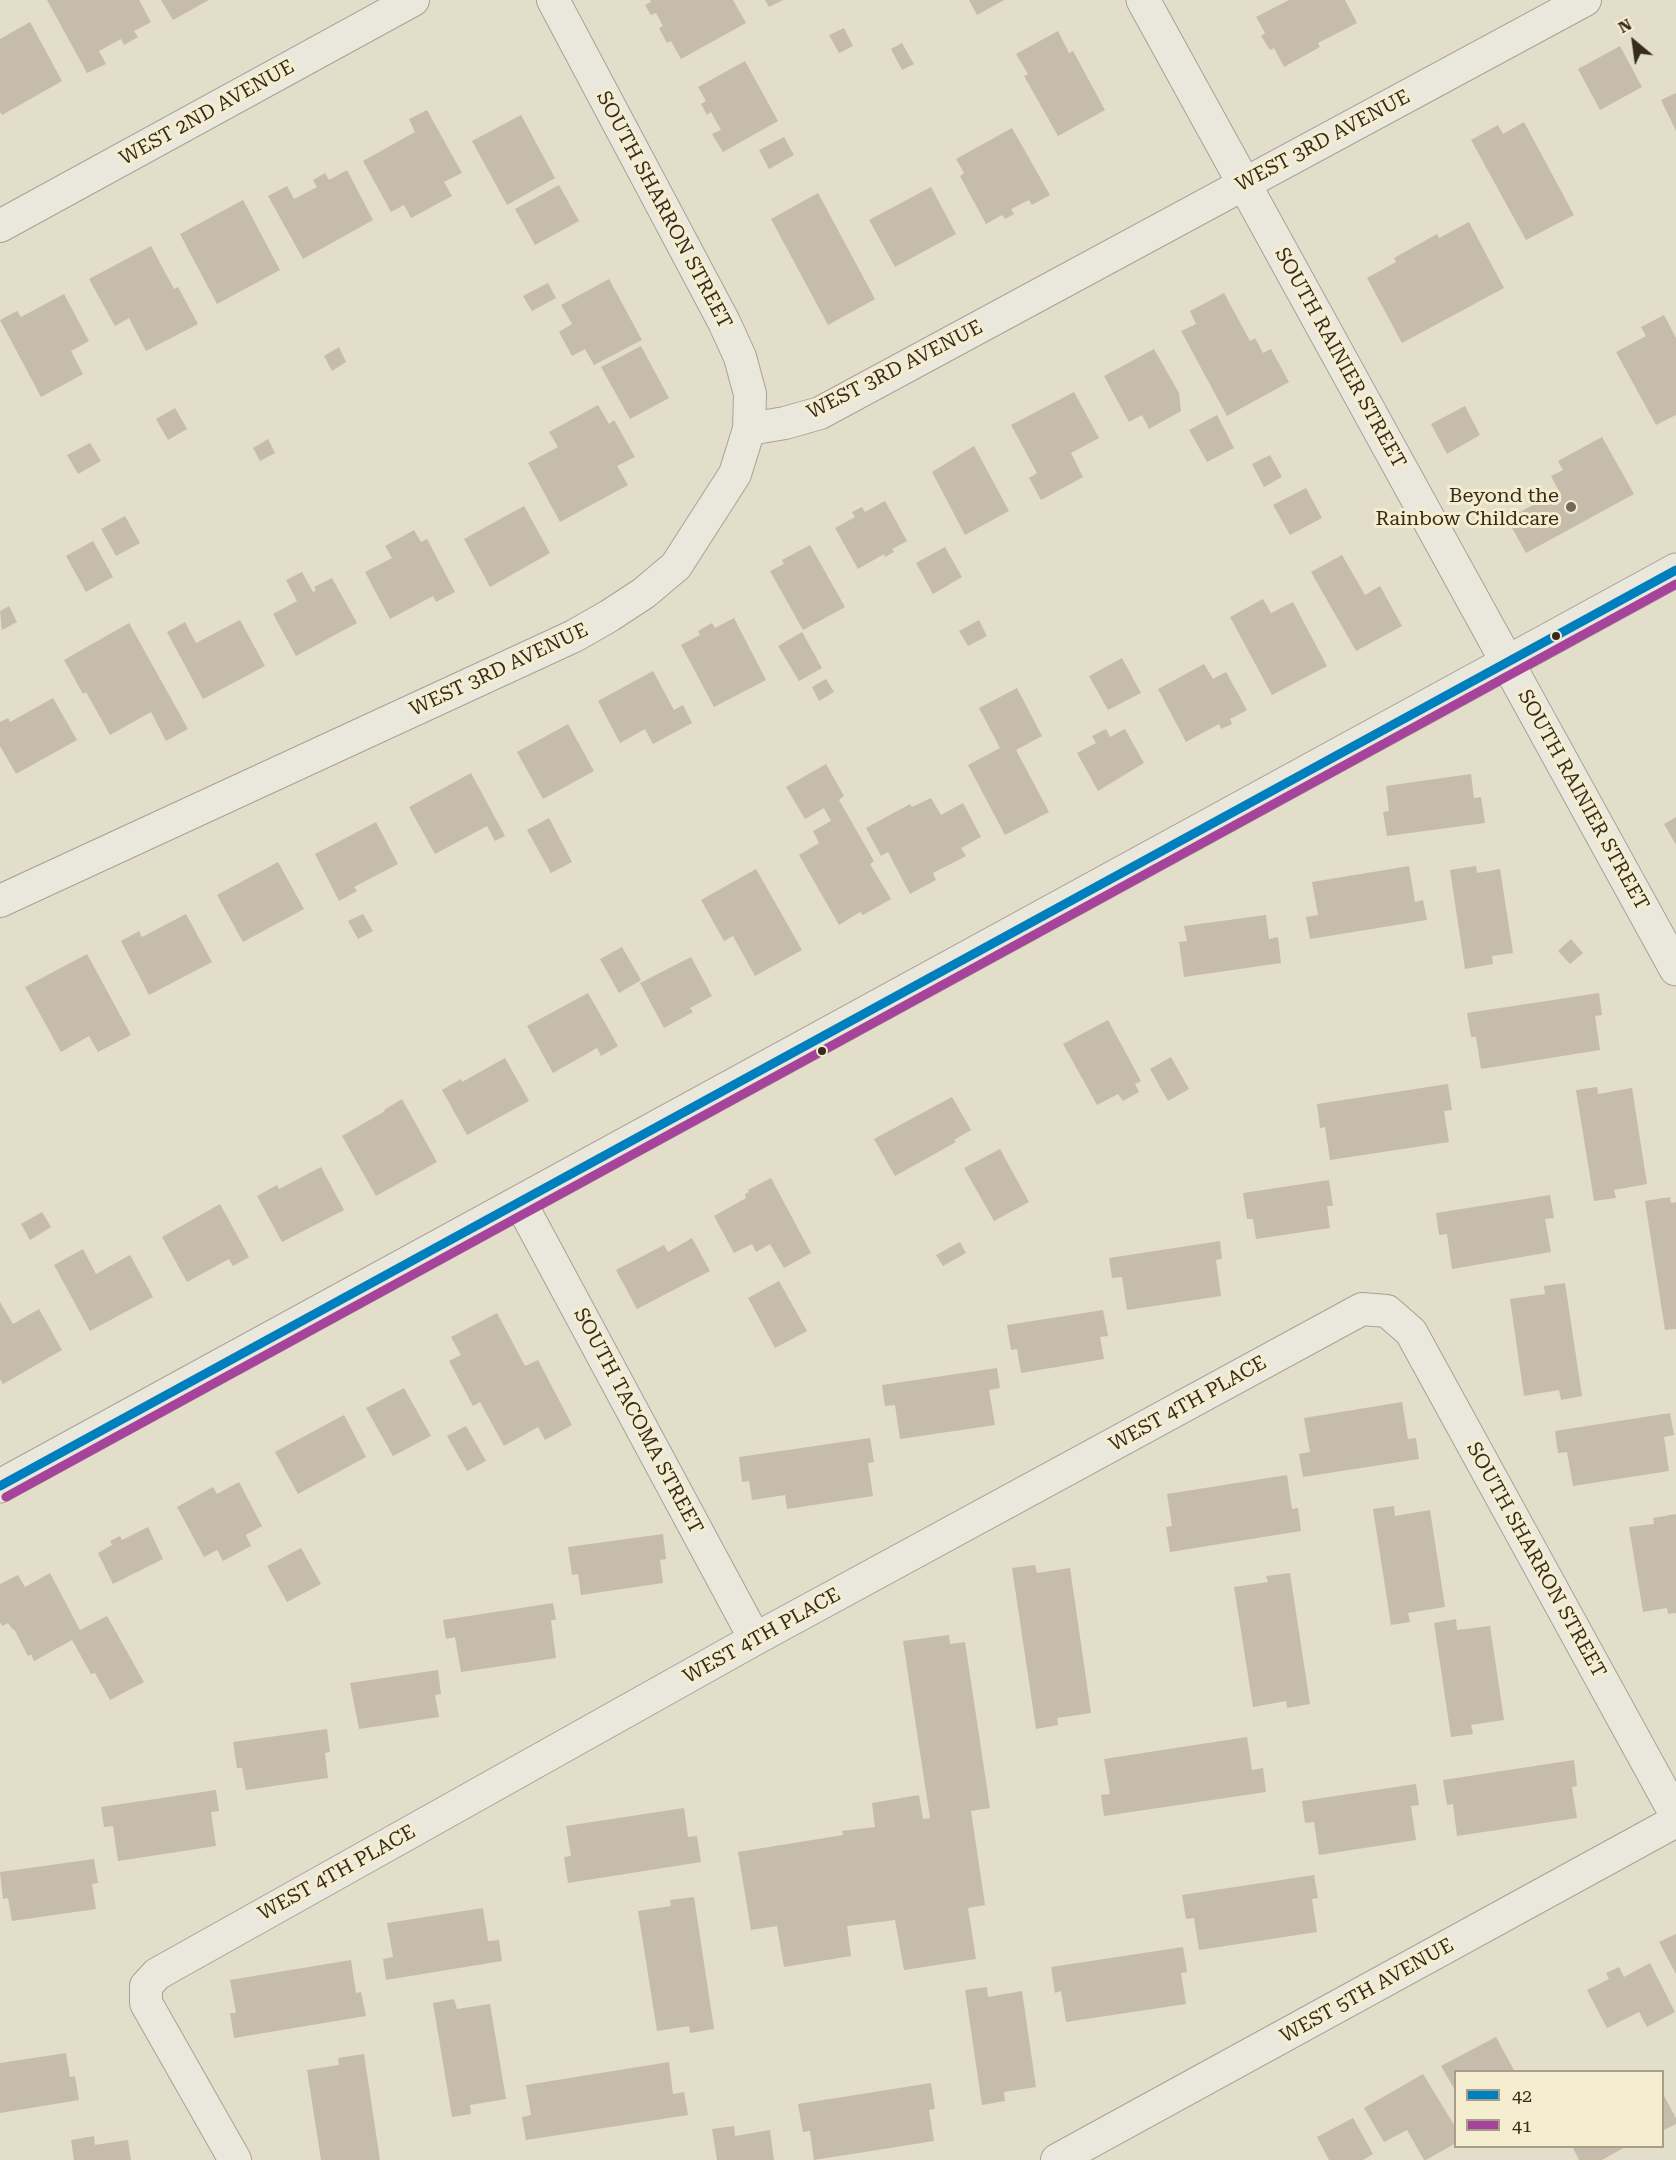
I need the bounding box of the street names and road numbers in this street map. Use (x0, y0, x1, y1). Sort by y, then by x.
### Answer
street label: WEST 2ND AVENUE (115, 55, 299, 171)
street label: WEST 3RD AVENUE (1232, 85, 1414, 197)
street label: SOUTH SHARRON STREET (591, 87, 737, 333)
street label: SOUTH RAINIER STREET (1269, 244, 1411, 472)
street label: WEST 3RD AVENUE (803, 315, 987, 425)
street label: WEST 3RD AVENUE (406, 618, 592, 722)
street label: SOUTH RAINIER STREET (1512, 686, 1654, 914)
street label: SOUTH TACOMA STREET (568, 1304, 708, 1538)
street label: WEST 4TH PLACE (1105, 1351, 1271, 1457)
street label: SOUTH SHARRON STREET (1461, 1438, 1611, 1682)
street label: WEST 4TH PLACE (679, 1583, 845, 1689)
street label: WEST 4TH PLACE (254, 1820, 420, 1926)
street label: WEST 5TH AVENUE (1276, 1933, 1458, 2049)

